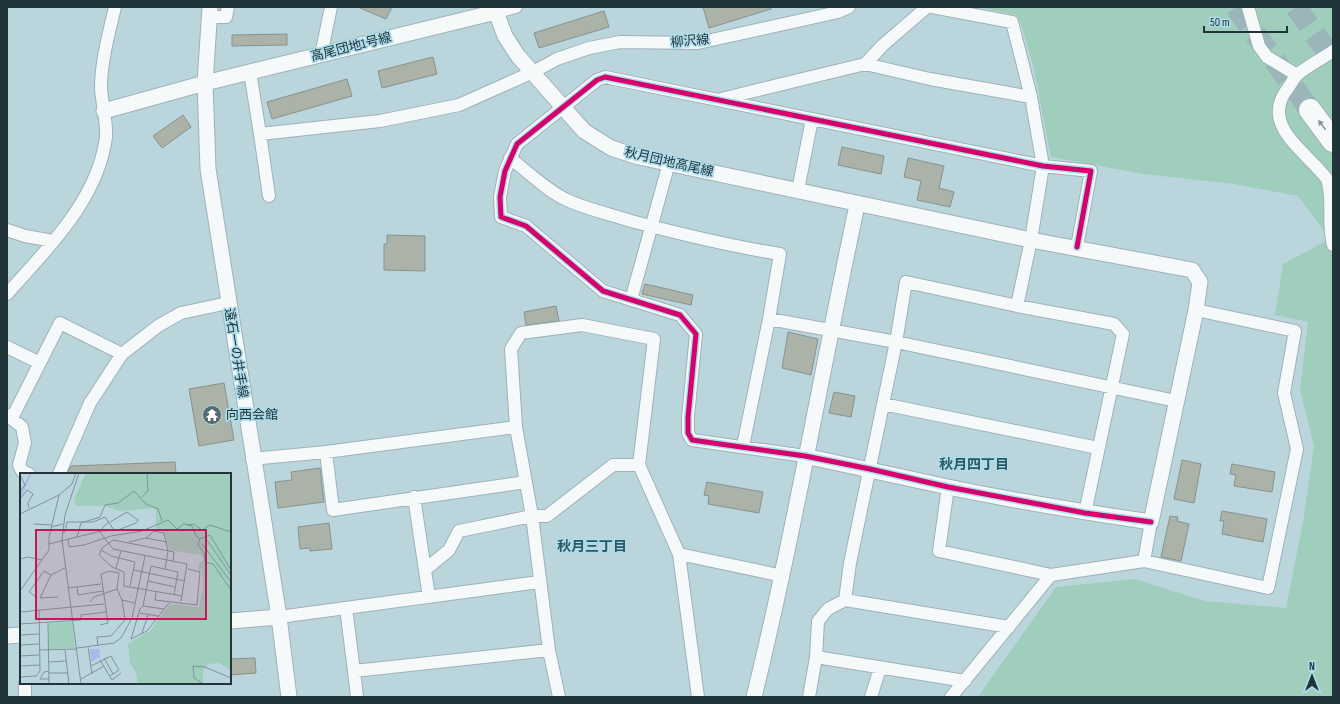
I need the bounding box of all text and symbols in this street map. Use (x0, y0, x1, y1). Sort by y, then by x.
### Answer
scale bar (1204, 8, 1287, 34)
text: 50 m (1210, 15, 1230, 30)
street label: 高尾団地1号線 (309, 29, 393, 65)
street label: 柳沢線 (670, 31, 710, 51)
one-way arrow (1317, 120, 1326, 131)
street label: 秋月団地高尾線 (623, 144, 715, 180)
street label: 遠石一の井手線 (221, 307, 251, 399)
temple icon: 向西会館 (201, 404, 223, 426)
place label: 向西会館 (226, 407, 278, 423)
district label: 秋月四丁目 (939, 456, 1009, 473)
inset map (20, 473, 231, 684)
district label: 秋月三丁目 (557, 538, 627, 555)
north arrow (1292, 656, 1332, 696)
text: N (1309, 660, 1315, 673)

